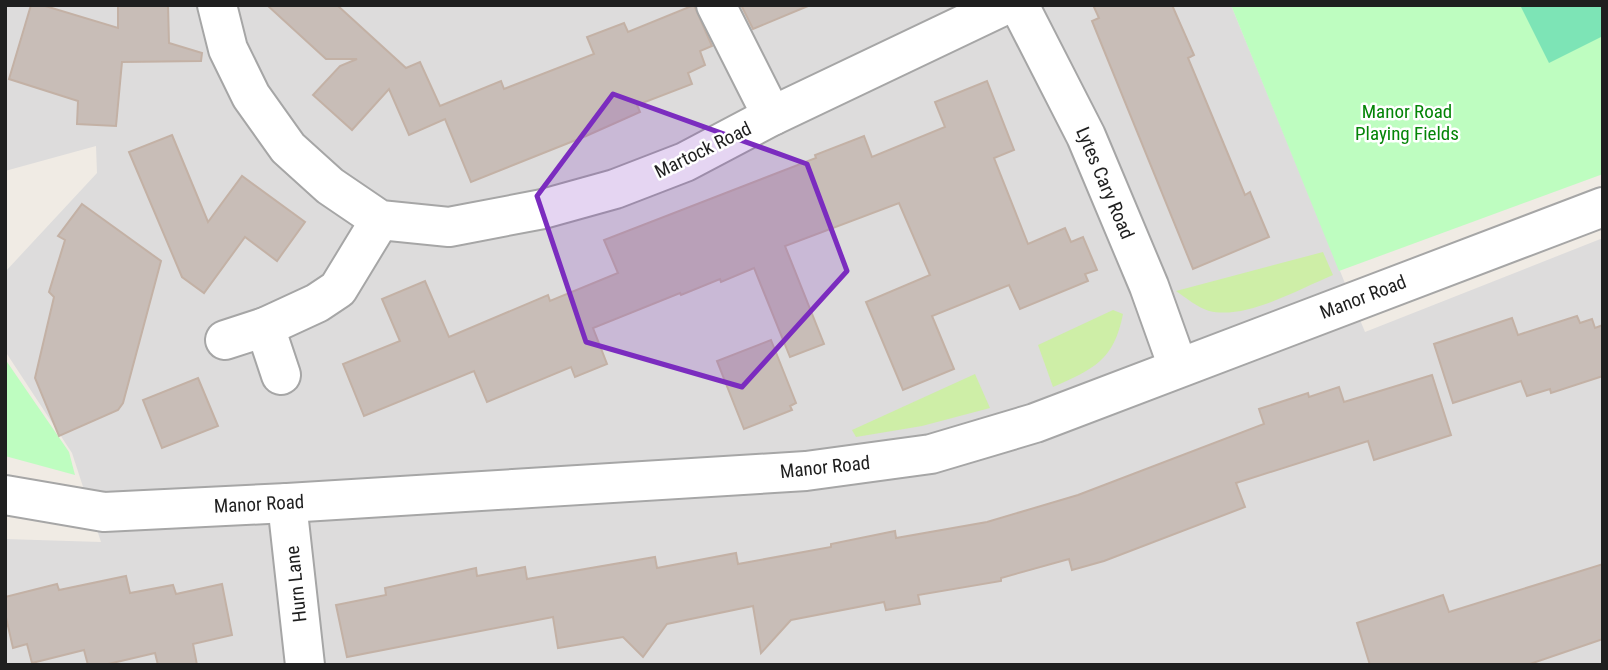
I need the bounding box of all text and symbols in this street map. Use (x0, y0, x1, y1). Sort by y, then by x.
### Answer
park label: Manor Road Playing Fields (1355, 100, 1459, 145)
street label: Martock Road (651, 117, 755, 183)
street label: Lytes Cary Road (1071, 123, 1139, 243)
street label: Manor Road (1317, 270, 1409, 324)
street label: Manor Road (779, 451, 871, 483)
street label: Manor Road (213, 490, 305, 518)
street label: Hurn Lane (281, 545, 311, 623)

